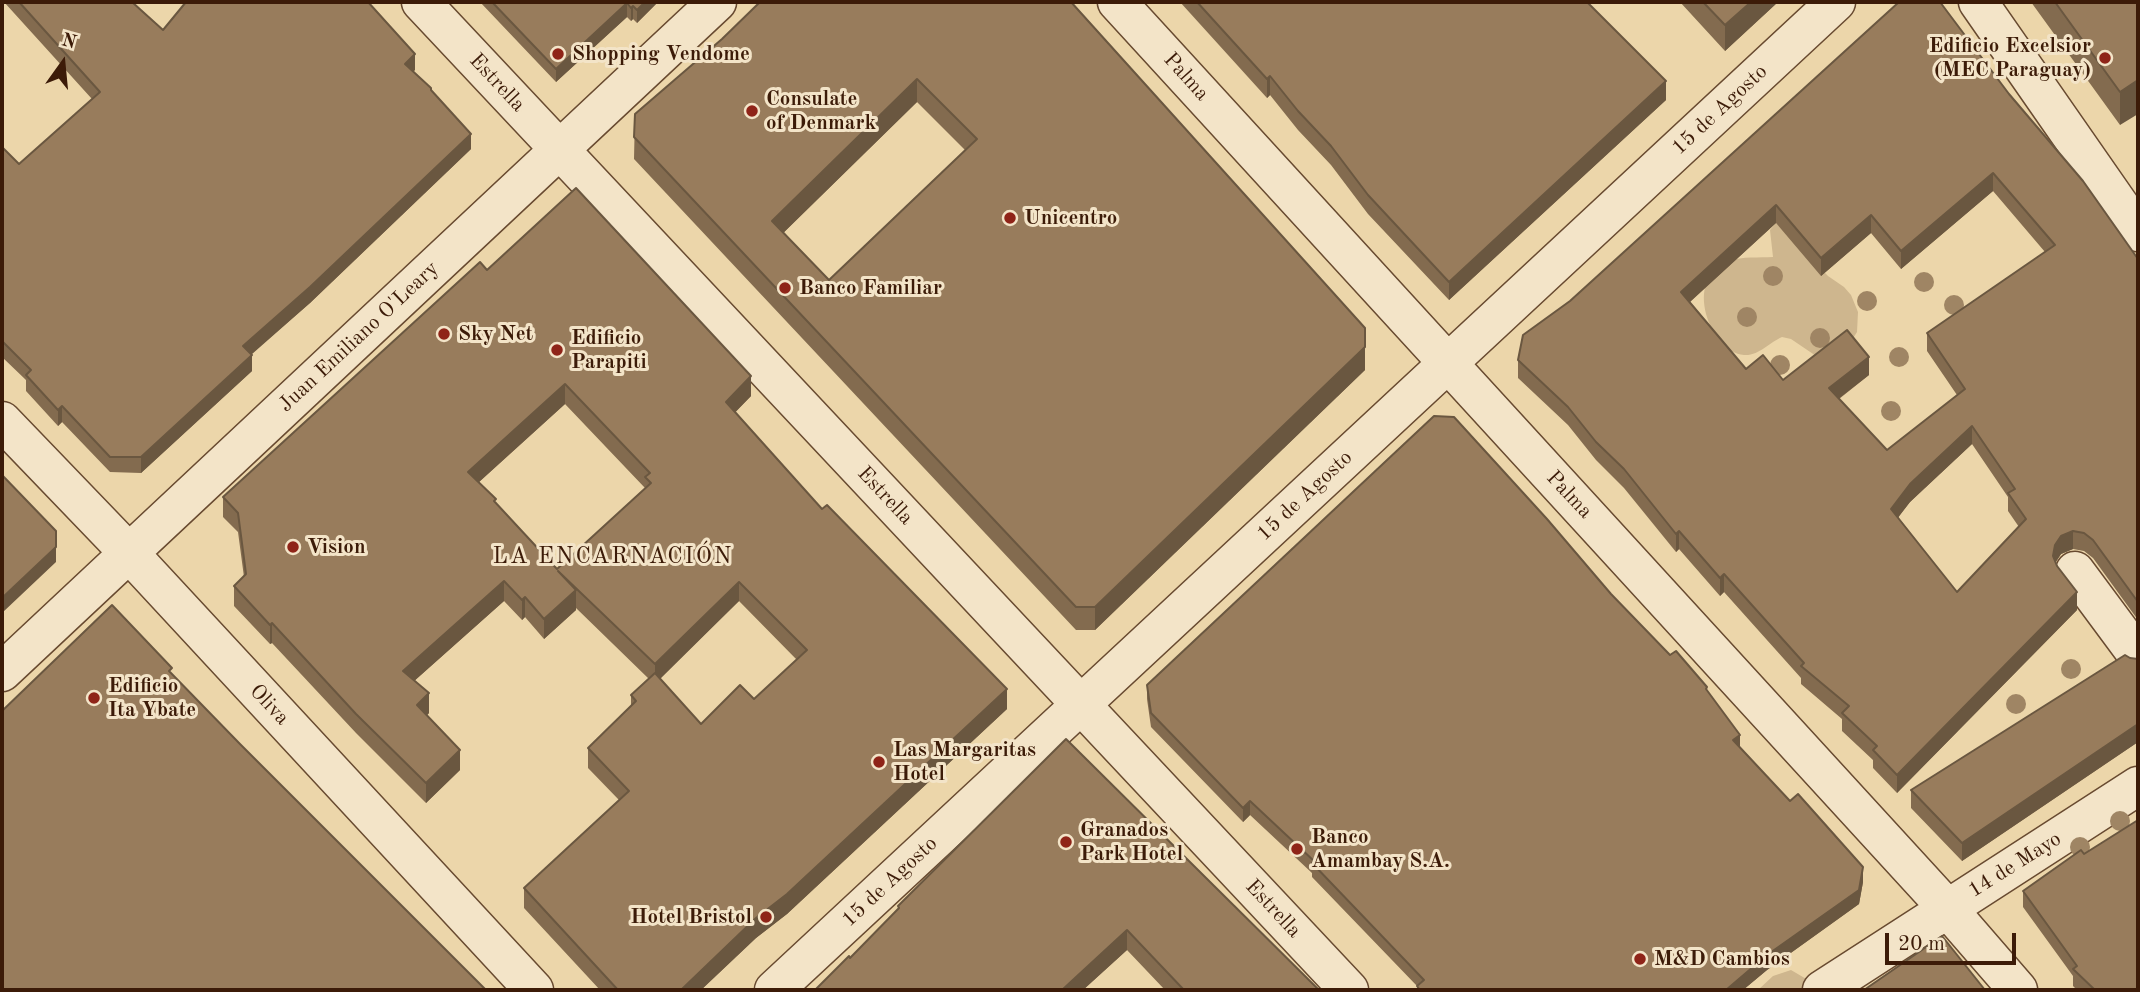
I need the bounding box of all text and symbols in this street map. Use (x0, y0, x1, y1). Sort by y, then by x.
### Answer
north arrow (28, 28, 98, 98)
text: N (59, 31, 78, 53)
place label: Edificio Excelsior (MEC Paraguay) (1929, 33, 2091, 83)
place label: Shopping Vendome (572, 41, 750, 67)
marker: Shopping Vendome (550, 46, 566, 62)
street label: Estrella (464, 48, 530, 118)
street label: Palma (1158, 48, 1214, 106)
marker: Edificio Excelsior (MEC Paraguay) (2097, 50, 2113, 66)
street label: 15 de Agosto (1667, 59, 1773, 161)
place label: Consulate of Denmark (766, 86, 876, 136)
marker: Consulate of Denmark (744, 103, 760, 119)
place label: Unicentro (1024, 205, 1117, 231)
marker: Unicentro (1002, 210, 1018, 226)
street label: Juan Emiliano O'Leary (274, 256, 444, 418)
place label: Banco Familiar (799, 275, 942, 301)
marker: Banco Familiar (777, 280, 793, 296)
place label: Sky Net (458, 321, 533, 347)
place label: Edificio Parapiti (571, 325, 647, 375)
marker: Sky Net (436, 326, 452, 342)
marker: Edificio Parapiti (549, 342, 565, 358)
street label: 15 de Agosto (1252, 445, 1358, 547)
street label: Estrella (852, 461, 918, 531)
street label: Palma (1541, 466, 1597, 524)
place label: Vision (307, 534, 366, 560)
marker: Vision (285, 539, 301, 555)
district label: LA ENCARNACIÓN (494, 543, 732, 571)
place label: Edificio Ita Ybate (108, 673, 196, 723)
street label: Oliva (244, 679, 294, 731)
marker: Edificio Ita Ybate (86, 690, 102, 706)
place label: Las Margaritas Hotel (893, 737, 1036, 787)
marker: Las Margaritas Hotel (871, 754, 887, 770)
place label: Granados Park Hotel (1080, 817, 1183, 867)
place label: Banco Amambay S.A. (1311, 824, 1450, 874)
street label: 14 de Mayo (1964, 827, 2066, 903)
street label: 15 de Agosto (837, 831, 943, 933)
marker: Granados Park Hotel (1058, 834, 1074, 850)
marker: Banco Amambay S.A. (1289, 841, 1305, 857)
street label: Estrella (1240, 874, 1306, 944)
place label: Hotel Bristol (630, 904, 752, 930)
marker: Hotel Bristol (758, 909, 774, 925)
scale bar (1888, 918, 2019, 962)
text: 20 m (1898, 934, 1945, 955)
place label: M&D Cambios (1654, 946, 1790, 972)
marker: M&D Cambios (1632, 951, 1648, 967)

